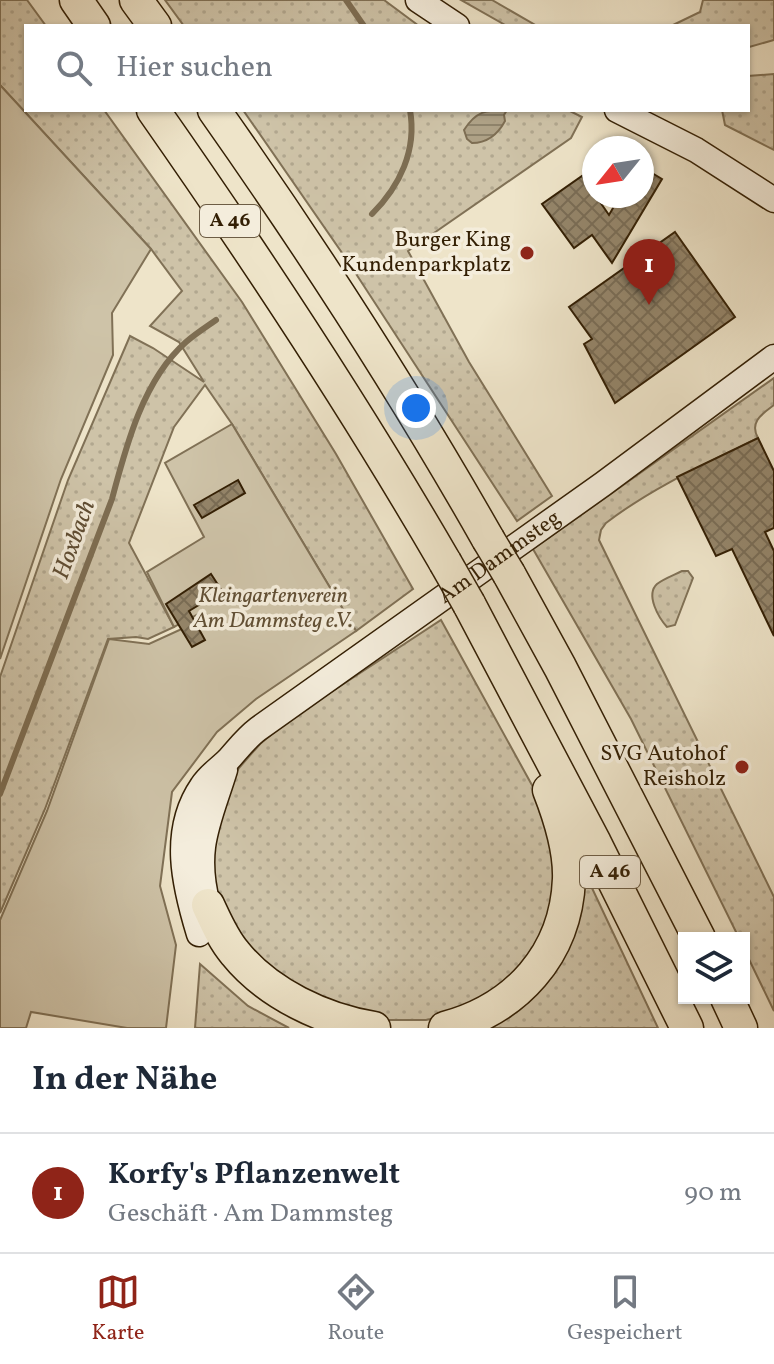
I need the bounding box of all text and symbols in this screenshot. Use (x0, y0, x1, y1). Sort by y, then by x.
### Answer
search box (24, 24, 750, 112)
icon: search (52, 46, 96, 90)
text: Hier suchen (116, 47, 273, 89)
north arrow (582, 136, 654, 208)
road number: A 46 (200, 205, 260, 237)
place label: Burger King Kundenparkplatz (341, 225, 511, 281)
pin: 1 (623, 239, 675, 305)
marker: Burger King Kundenparkplatz (518, 244, 536, 262)
your location (396, 388, 436, 428)
water label: Hoxbach (45, 496, 105, 584)
street label: Am Dammsteg (432, 503, 567, 612)
park label: Kleingartenverein Am Dammsteg e.V. (192, 581, 353, 637)
place label: SVG Autohof Reisholz (600, 739, 728, 795)
marker: SVG Autohof Reisholz (733, 758, 751, 776)
road number: A 46 (580, 856, 640, 888)
map controls (678, 932, 750, 1004)
button: layers (678, 932, 750, 1004)
text: In der Nähe (32, 1057, 217, 1104)
text: Korfy's Pflanzenwelt (108, 1154, 400, 1196)
text: 1 (53, 1175, 63, 1211)
text: 90 m (684, 1175, 742, 1211)
text: Geschäft · Am Dammsteg (108, 1196, 393, 1232)
tab: Karte (91, 1270, 145, 1349)
tab: Route (328, 1270, 384, 1349)
tab: Gespeichert (567, 1270, 683, 1349)

